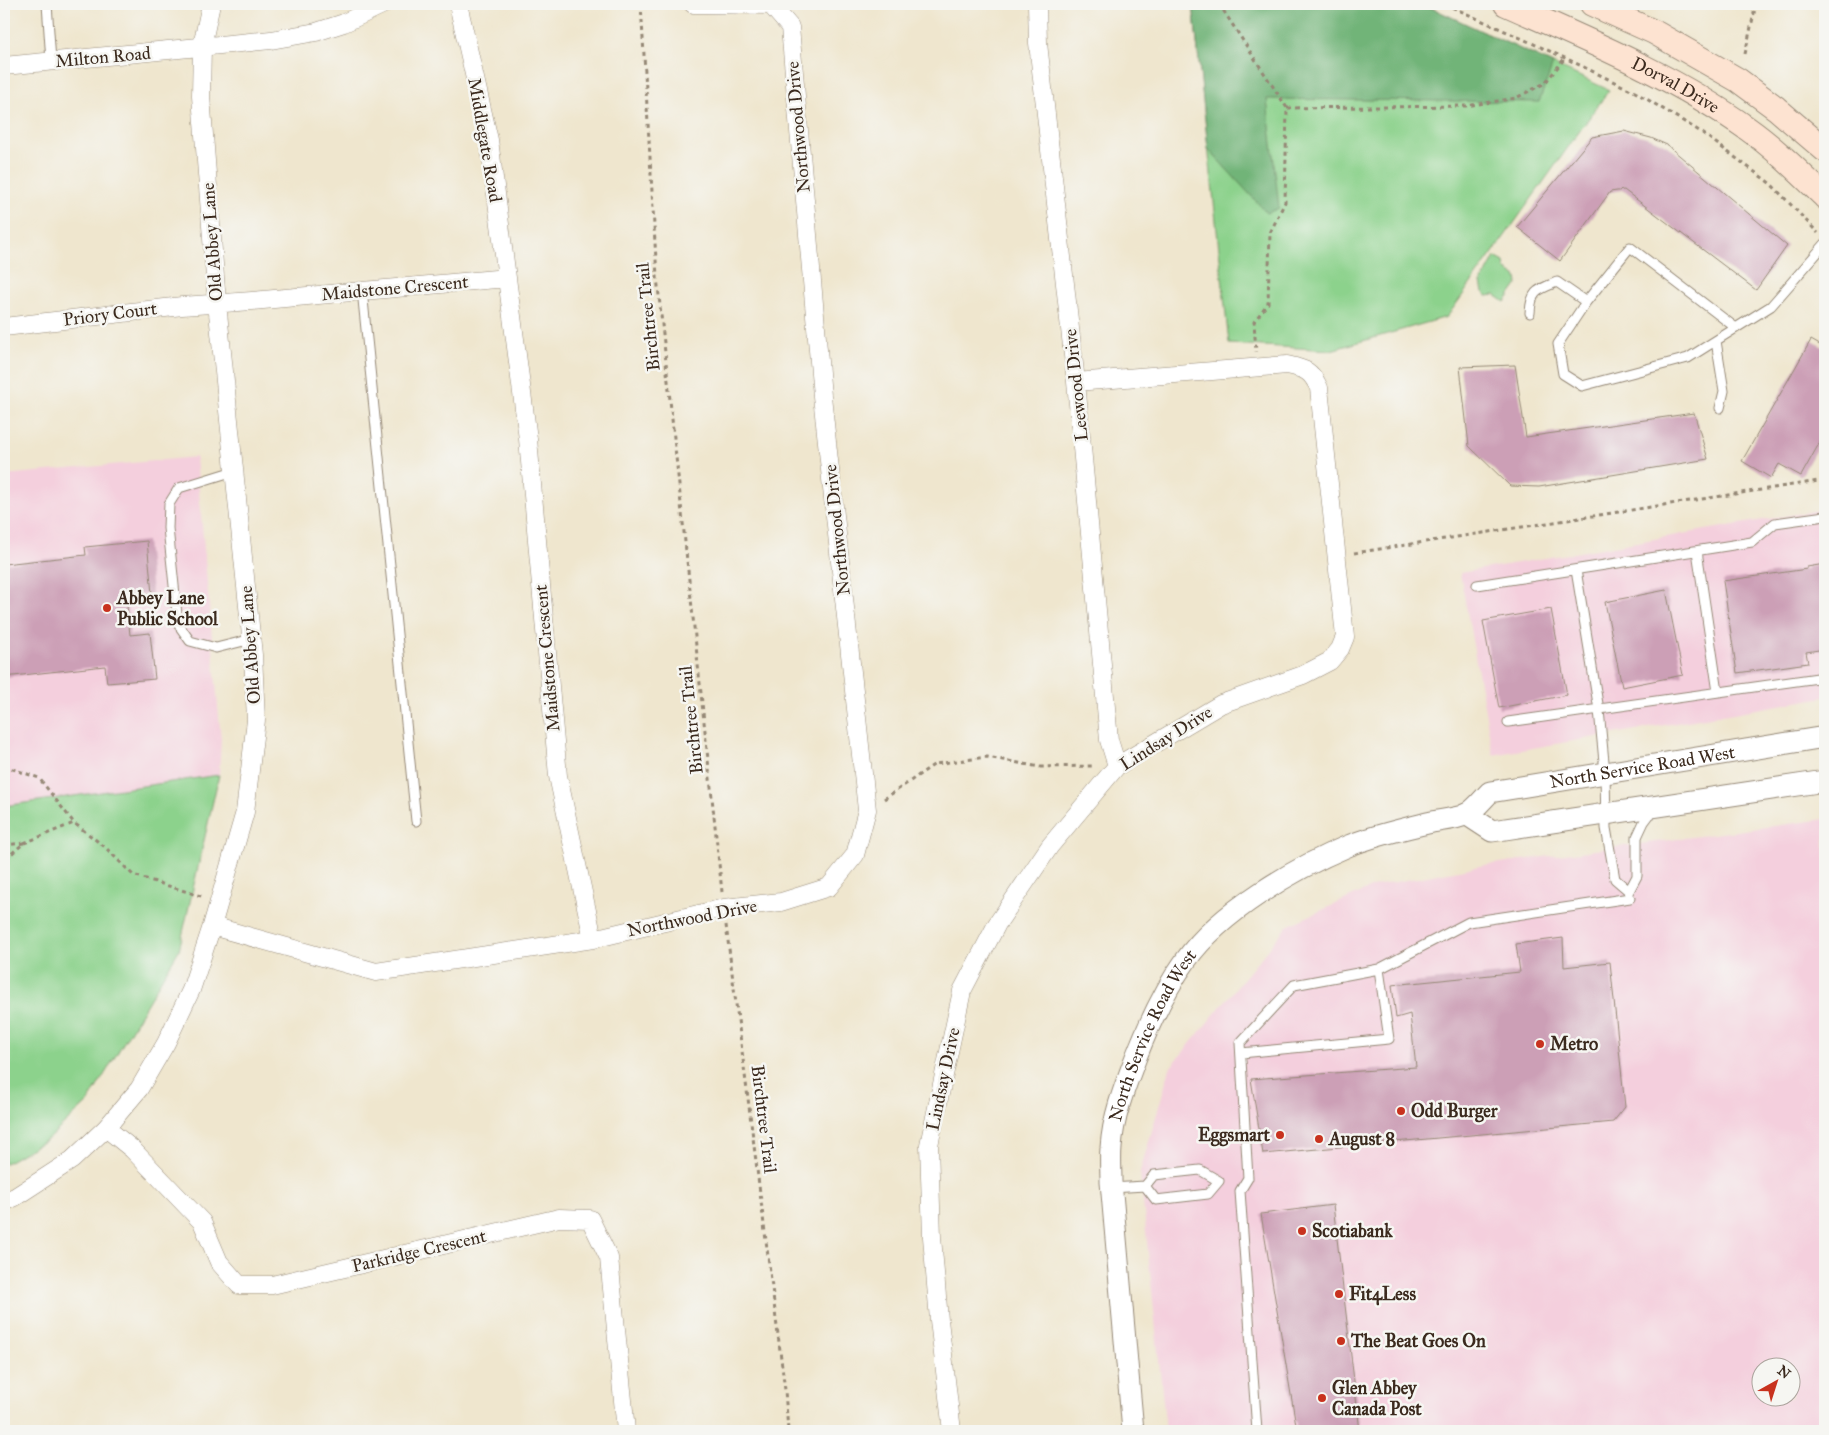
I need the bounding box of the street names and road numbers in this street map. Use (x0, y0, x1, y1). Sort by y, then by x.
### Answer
street label: Milton Road (54, 42, 152, 72)
street label: Dorval Drive (1628, 52, 1724, 118)
street label: Northwood Drive (781, 60, 815, 194)
street label: Middlegate Road (462, 76, 507, 204)
street label: Old Abbey Lane (197, 182, 227, 302)
street label: Birchtree Trail (631, 262, 665, 372)
street label: Maidstone Crescent (321, 271, 470, 305)
street label: Priory Court (62, 297, 159, 331)
street label: Leewood Drive (1059, 328, 1093, 442)
street label: Northwood Drive (819, 463, 855, 597)
street label: Maidstone Crescent (530, 583, 564, 732)
street label: Old Abbey Lane (235, 585, 265, 705)
street label: Birchtree Trail (674, 665, 708, 775)
street label: Lindsay Drive (1116, 701, 1216, 775)
street label: North Service Road West (1548, 741, 1737, 793)
street label: Northwood Drive (625, 895, 759, 941)
street label: North Service Road West (1104, 944, 1201, 1124)
street label: Lindsay Drive (921, 1025, 965, 1133)
street label: Birchtree Trail (746, 1064, 782, 1175)
street label: Parkridge Crescent (350, 1225, 489, 1278)

